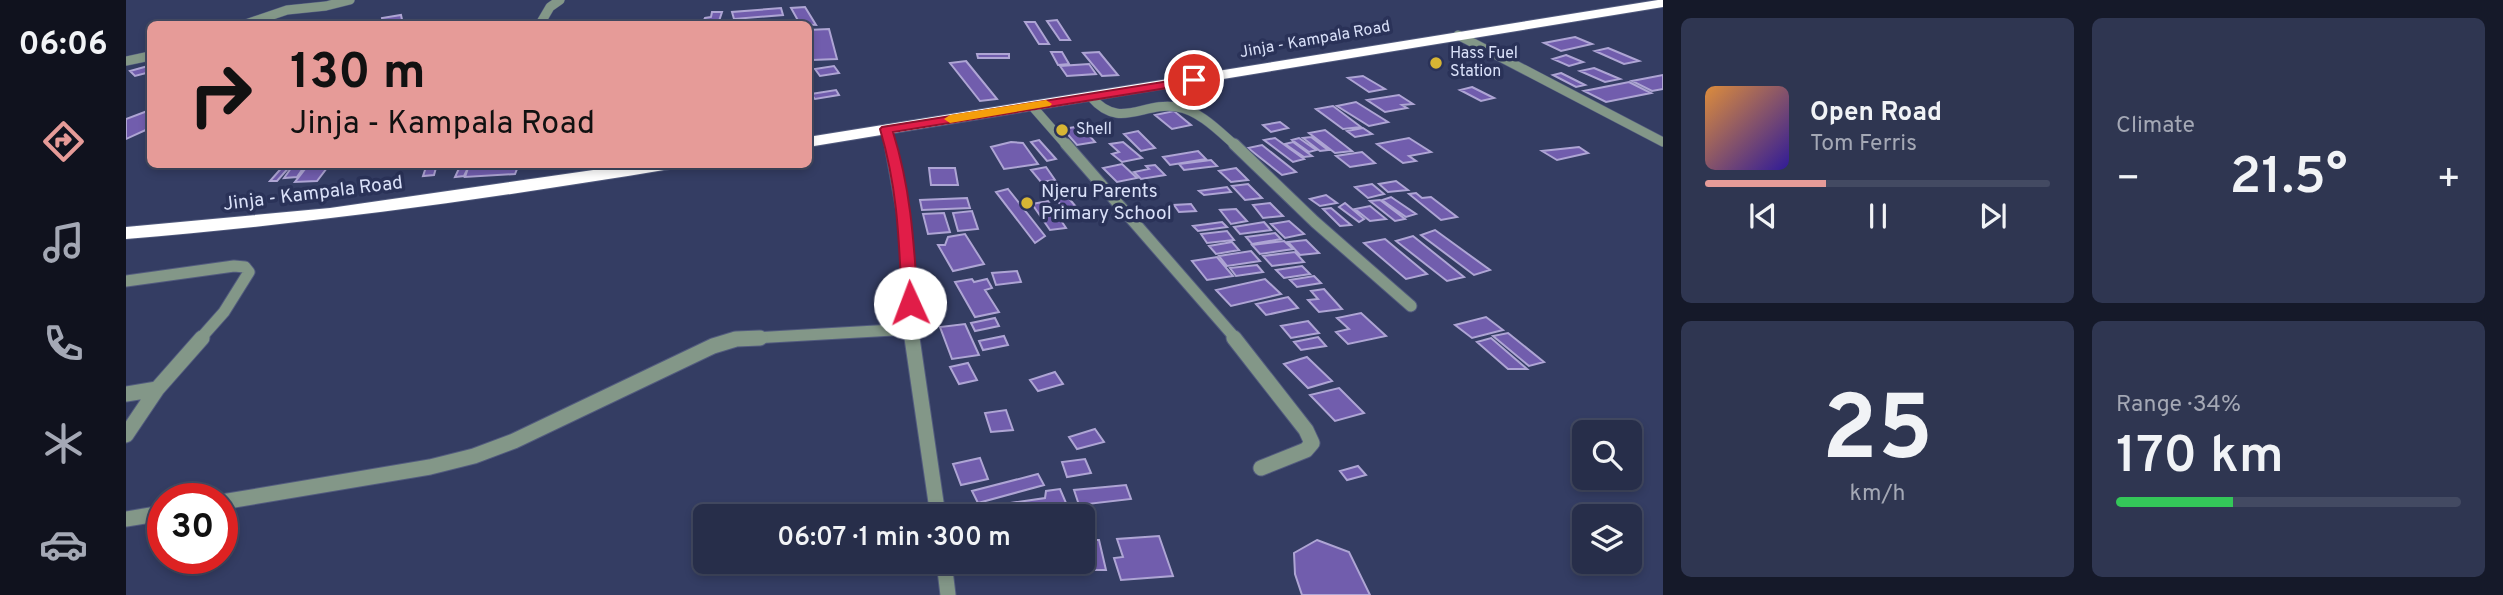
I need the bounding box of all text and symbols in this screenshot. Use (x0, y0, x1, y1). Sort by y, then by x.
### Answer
street label: Jinja - Kampala Road (1238, 17, 1392, 63)
text: 06:06 (18, 26, 108, 66)
text: 130 m (290, 44, 426, 106)
place label: Hass Fuel Station (1450, 44, 1518, 82)
icon: right (175, 49, 266, 140)
pin (1164, 50, 1224, 110)
marker: Hass Fuel Station (1428, 55, 1444, 71)
icon: arrive (1175, 61, 1213, 99)
text: Open Road (1810, 97, 1942, 130)
text: Jinja - Kampala Road (290, 105, 595, 145)
text: Climate (2116, 112, 2195, 141)
icon: directions (39, 117, 88, 166)
place label: Shell (1076, 120, 1112, 140)
marker: Shell (1054, 122, 1070, 138)
text: Tom Ferris (1810, 130, 1917, 159)
text: 21.5° (2230, 146, 2347, 212)
text: − (2116, 156, 2141, 205)
text: + (2436, 156, 2461, 205)
street label: Jinja - Kampala Road (222, 171, 404, 217)
place label: Njeru Parents Primary School (1041, 180, 1172, 226)
marker: Njeru Parents Primary School (1019, 195, 1035, 211)
icon: previous (1744, 197, 1782, 235)
icon: pause (1859, 197, 1897, 235)
icon: next (1974, 197, 2012, 235)
icon: music (39, 218, 88, 267)
position arrow (873, 266, 947, 340)
icon: phone (39, 319, 88, 368)
text: 25 (1822, 377, 1933, 492)
text: Range · 34% (2116, 391, 2241, 420)
icon: climate (39, 419, 88, 468)
map controls (1572, 420, 1642, 574)
button: search (1572, 420, 1642, 490)
text: 170 km (2116, 425, 2284, 491)
text: km/h (1850, 480, 1905, 509)
speed limit sign: 30 (147, 483, 238, 574)
button: layers (1572, 504, 1642, 574)
icon: car (39, 520, 88, 569)
text: 06:07 · 1 min · 300 m (777, 522, 1011, 555)

